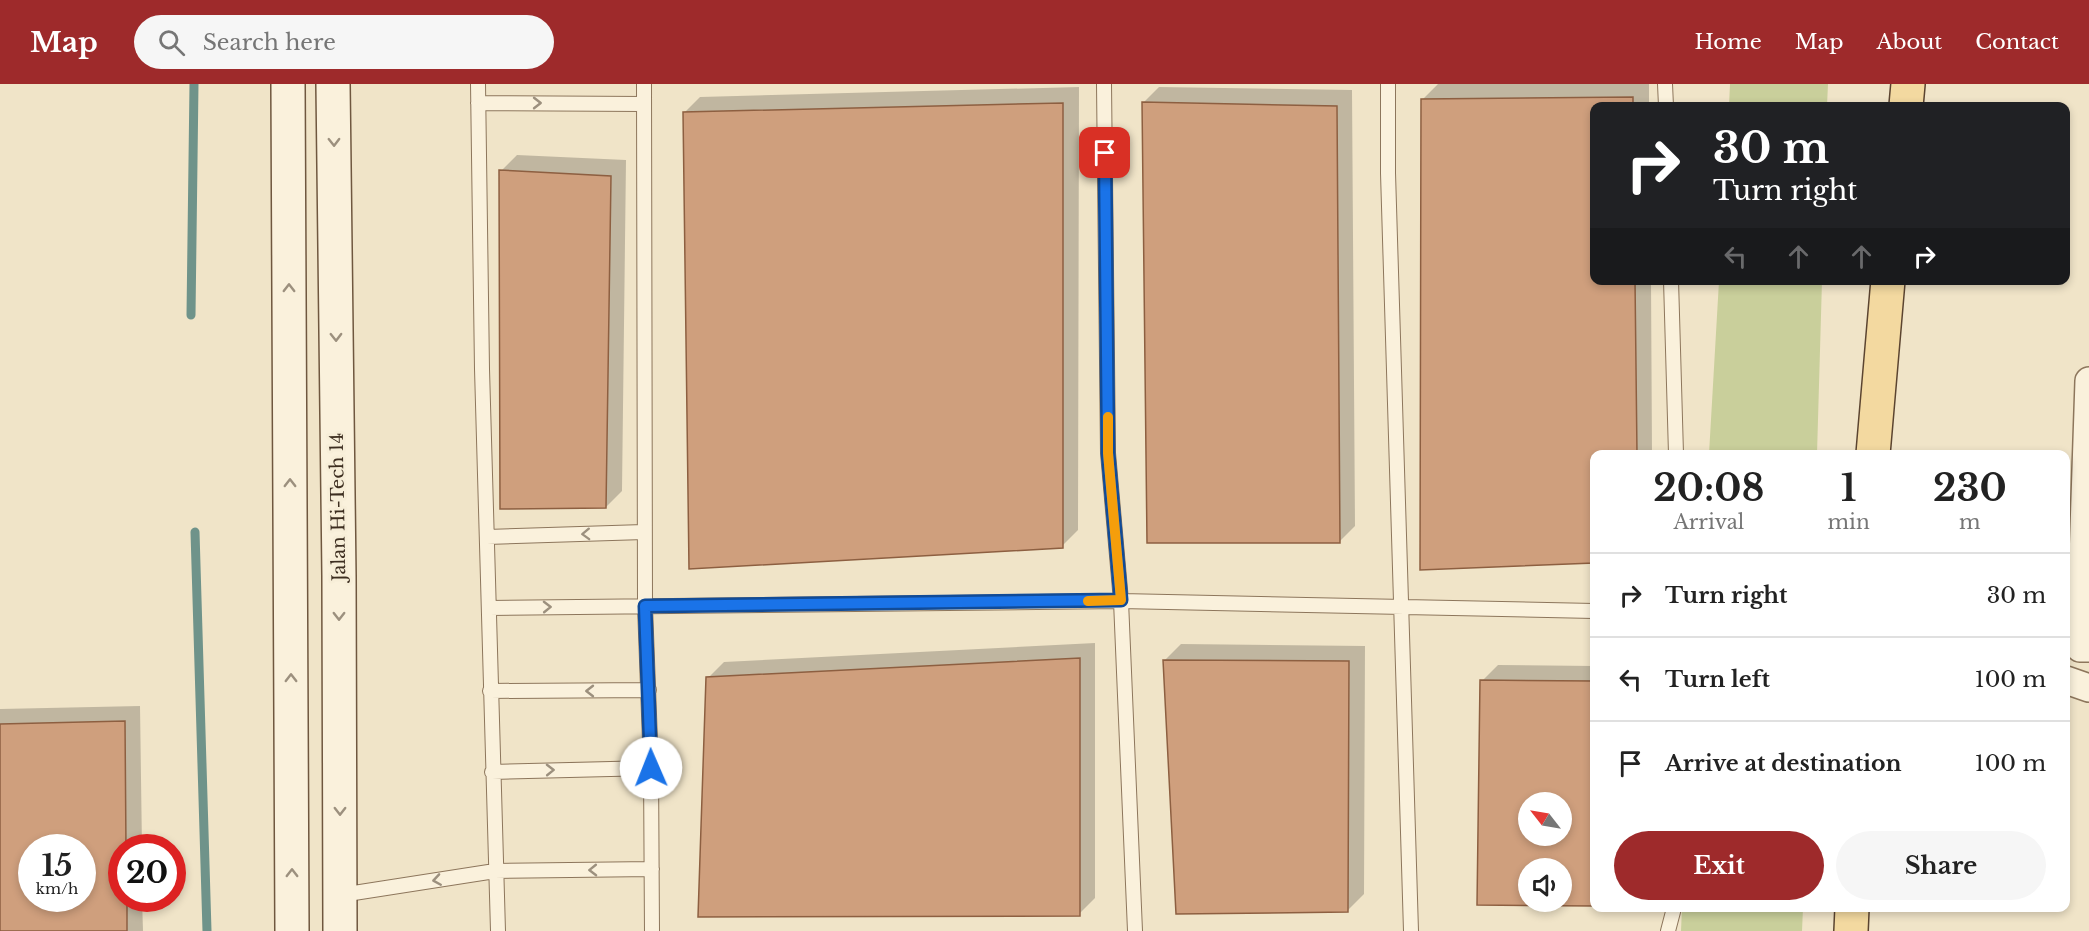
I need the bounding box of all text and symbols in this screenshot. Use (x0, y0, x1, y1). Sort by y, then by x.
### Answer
search box (134, 15, 554, 69)
text: Map (30, 25, 98, 60)
icon: search (155, 26, 188, 59)
text: Search here (203, 29, 336, 56)
text: Home (1695, 29, 1762, 55)
text: Map (1795, 29, 1843, 55)
text: About (1876, 29, 1942, 55)
text: Contact (1975, 29, 2059, 55)
one-way arrow (532, 97, 541, 109)
text: 30 m (1713, 122, 1829, 174)
icon: right (1614, 126, 1692, 204)
pin (1079, 127, 1130, 178)
icon: arrive (1088, 136, 1121, 169)
one-way arrow (328, 138, 340, 147)
text: Turn right (1713, 174, 1857, 207)
icon: left (1719, 240, 1752, 273)
icon: ahead (1782, 240, 1815, 273)
icon: ahead (1845, 240, 1878, 273)
icon: right (1908, 240, 1941, 273)
one-way arrow (283, 283, 295, 292)
one-way arrow (330, 333, 342, 342)
street label: Jalan Hi-Tech 14 (326, 433, 350, 583)
text: 20:08 (1653, 466, 1764, 511)
text: 1 (1841, 466, 1856, 511)
text: 230 (1933, 466, 2007, 511)
one-way arrow (284, 478, 296, 487)
text: Arrival (1673, 510, 1744, 534)
text: min (1828, 510, 1870, 534)
text: m (1959, 510, 1981, 534)
one-way arrow (581, 527, 590, 540)
icon: right (1614, 579, 1647, 612)
text: Turn right (1665, 582, 1787, 609)
text: 30 m (1987, 582, 2046, 609)
one-way arrow (543, 601, 552, 613)
one-way arrow (333, 612, 345, 621)
icon: left (1614, 663, 1647, 696)
text: Turn left (1665, 666, 1770, 693)
text: 100 m (1975, 666, 2046, 693)
one-way arrow (285, 673, 297, 682)
one-way arrow (586, 685, 595, 697)
position arrow (619, 736, 683, 800)
icon: arrive (1614, 747, 1647, 780)
text: Arrive at destination (1665, 750, 1902, 777)
text: 100 m (1975, 750, 2046, 777)
one-way arrow (546, 764, 555, 776)
north arrow (1518, 792, 1572, 846)
map controls (1518, 792, 1572, 912)
one-way arrow (334, 807, 346, 816)
button: Exit (1614, 831, 1824, 900)
button: Share (1836, 831, 2046, 900)
speed limit sign: 20 (108, 834, 186, 912)
text: 15 (42, 847, 72, 884)
button: sound (1518, 858, 1572, 912)
one-way arrow (589, 863, 598, 876)
one-way arrow (286, 868, 298, 877)
one-way arrow (433, 873, 443, 886)
text: km/h (36, 879, 78, 898)

